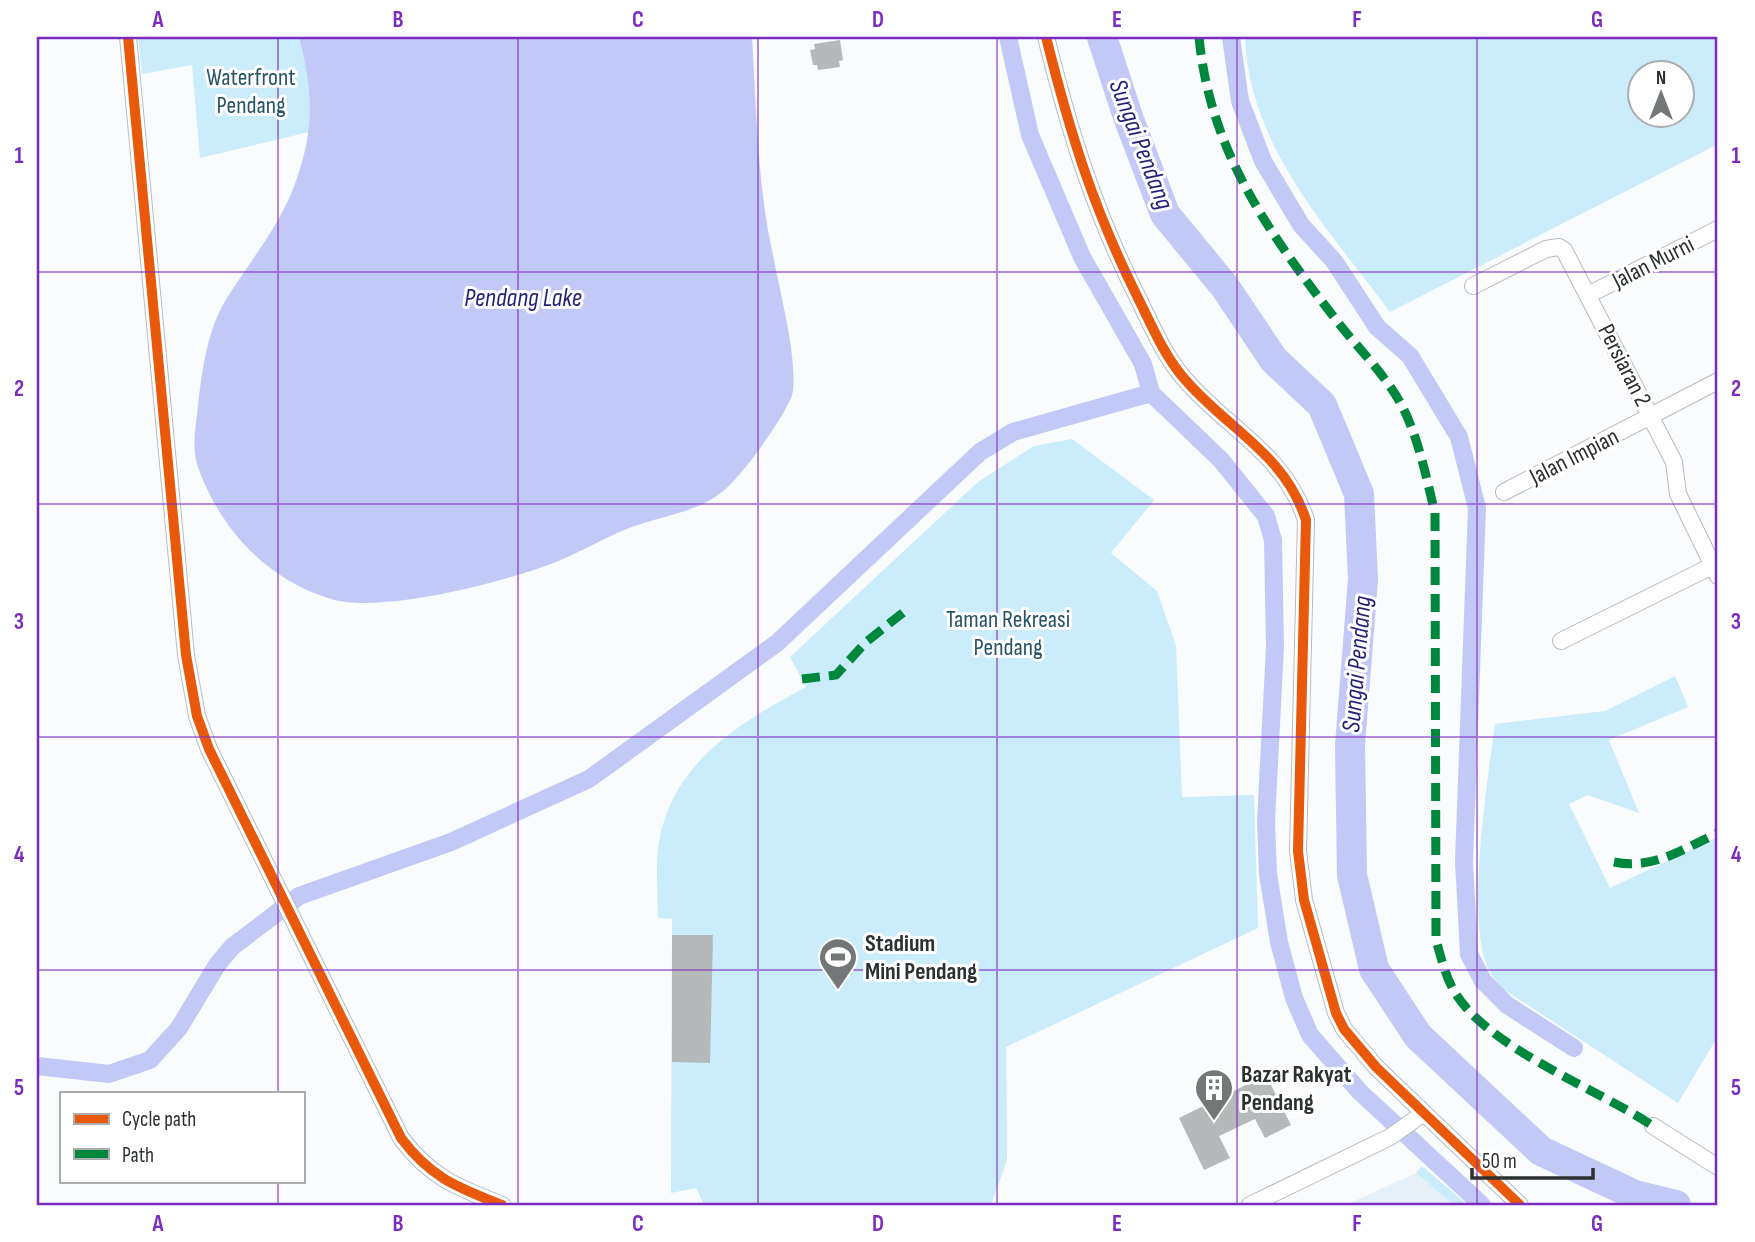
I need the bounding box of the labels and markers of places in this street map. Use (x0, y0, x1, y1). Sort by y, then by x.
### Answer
place label: Stadium Mini Pendang (865, 929, 977, 986)
sports icon: Stadium Mini Pendang (817, 936, 859, 991)
place label: Bazar Rakyat Pendang (1241, 1060, 1352, 1117)
building icon: Bazar Rakyat Pendang (1193, 1067, 1235, 1122)

